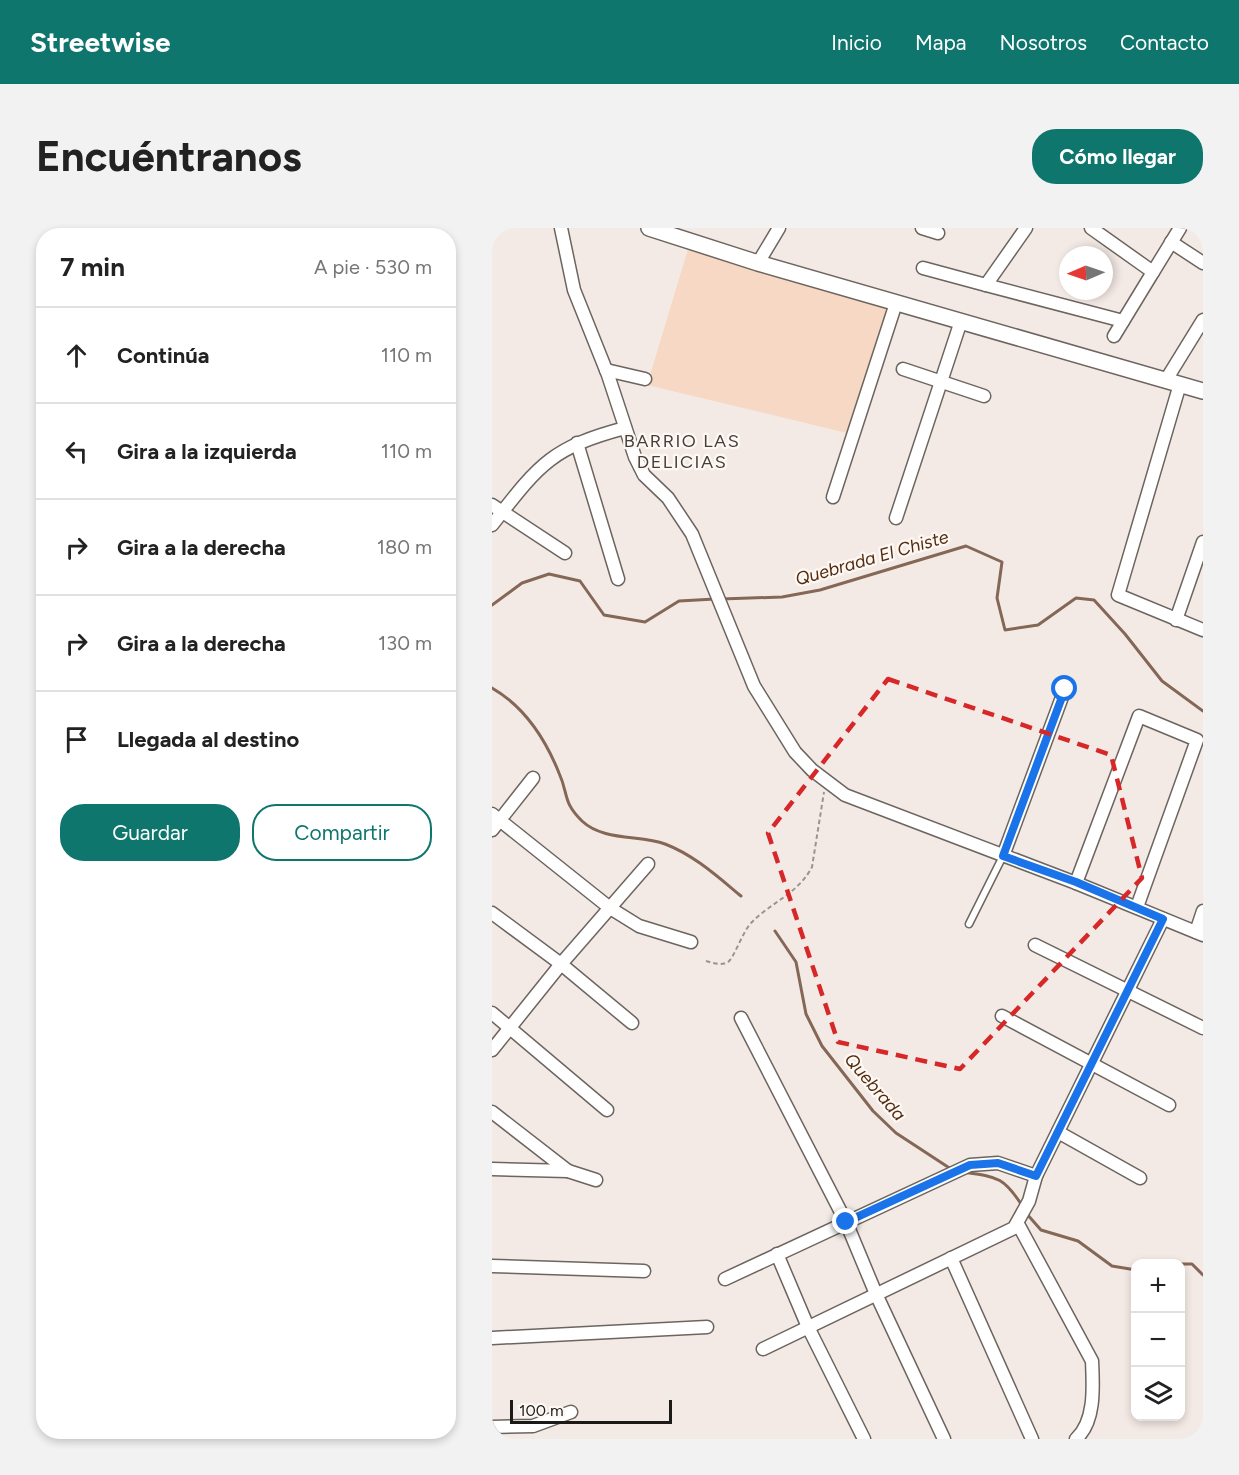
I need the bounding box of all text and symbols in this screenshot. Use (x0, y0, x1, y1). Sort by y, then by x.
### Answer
text: Streetwise (30, 25, 170, 59)
text: Inicio (831, 30, 882, 55)
text: Mapa (915, 30, 967, 55)
text: Nosotros (1000, 30, 1087, 55)
text: Contacto (1120, 30, 1209, 55)
button: Cómo llegar (1032, 129, 1203, 184)
text: Encuéntranos (36, 131, 302, 182)
north arrow (1059, 246, 1113, 300)
text: 7 min (60, 251, 125, 283)
text: A pie · 530 m (314, 255, 432, 279)
icon: ahead (60, 339, 93, 372)
text: Continúa (117, 342, 210, 369)
text: 110 m (381, 343, 432, 367)
district label: BARRIO LAS DELICIAS (624, 430, 740, 473)
icon: left (60, 435, 93, 468)
text: Gira a la izquierda (117, 438, 297, 465)
text: 110 m (381, 439, 432, 463)
water label: Quebrada El Chiste (793, 526, 951, 590)
icon: right (60, 531, 93, 564)
text: Gira a la derecha (117, 534, 286, 561)
text: 180 m (377, 535, 432, 559)
icon: right (60, 627, 93, 660)
text: Gira a la derecha (117, 630, 286, 657)
text: 130 m (378, 631, 432, 655)
route start (1051, 675, 1077, 701)
icon: arrive (60, 723, 93, 756)
text: Llegada al destino (117, 726, 299, 753)
button: Guardar (60, 804, 240, 861)
button: Compartir (252, 804, 432, 861)
water label: Quebrada (840, 1049, 911, 1126)
route end (832, 1208, 858, 1234)
map controls (1131, 1259, 1185, 1421)
button: + (1131, 1259, 1185, 1313)
button: − (1131, 1313, 1185, 1367)
button: layers (1131, 1367, 1185, 1421)
scale bar (510, 1397, 672, 1424)
text: 100 m (519, 1401, 564, 1420)

